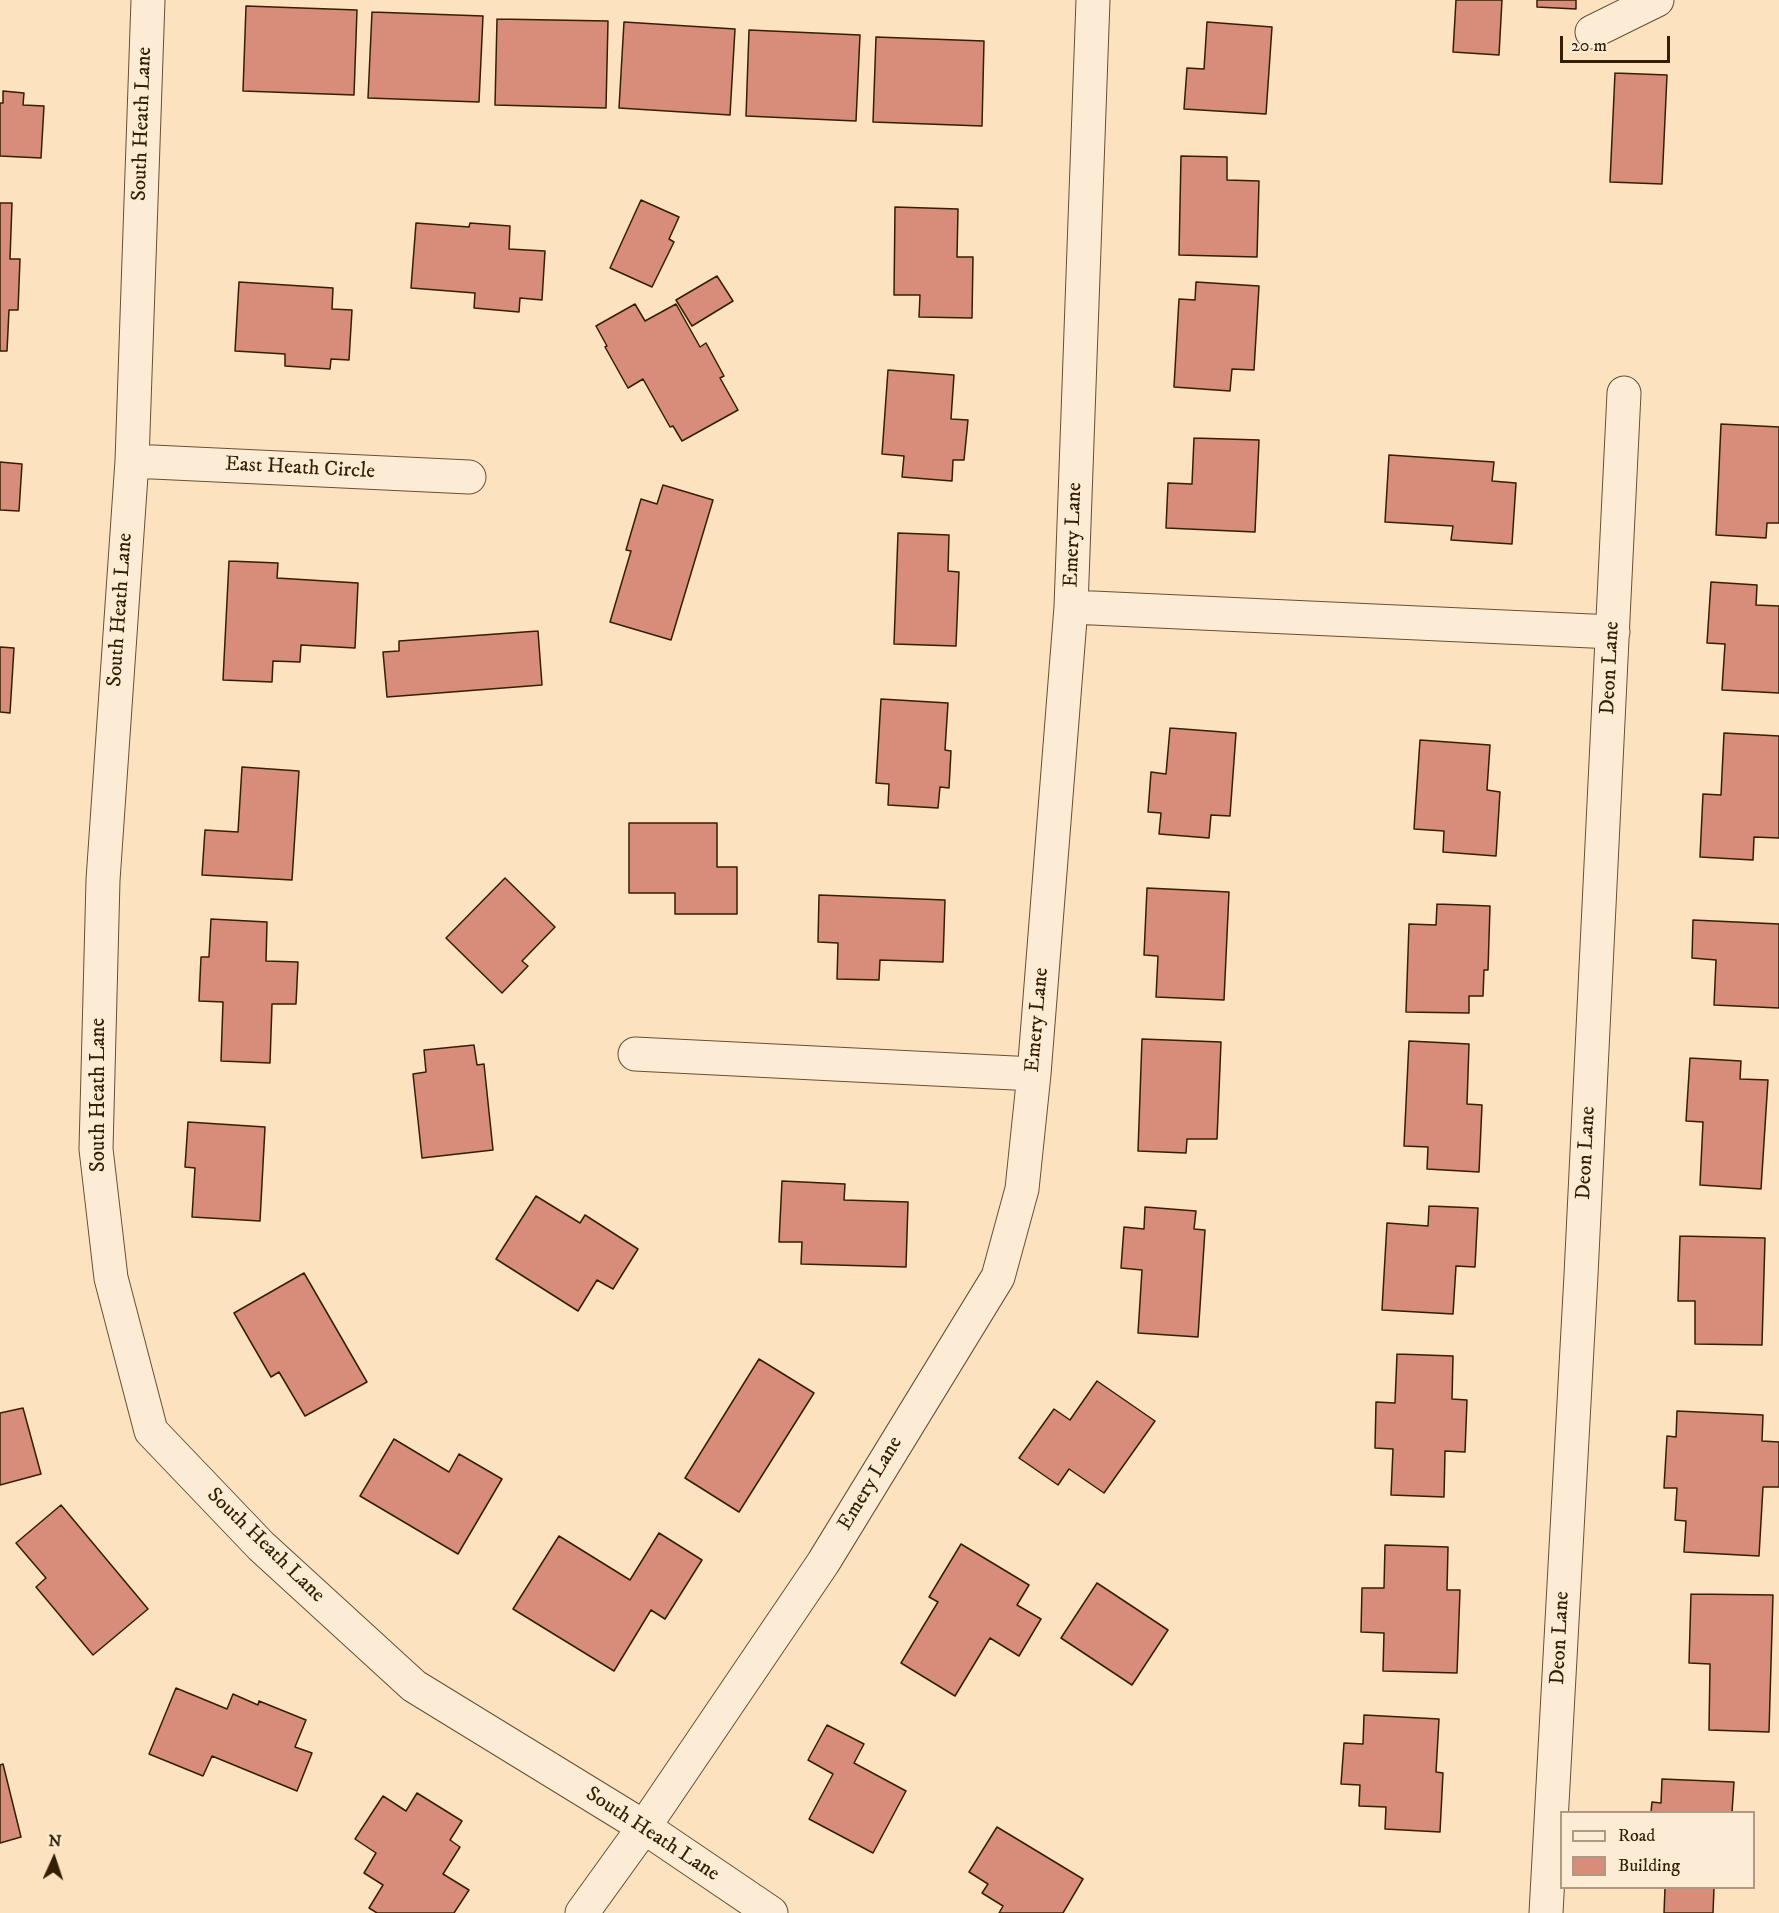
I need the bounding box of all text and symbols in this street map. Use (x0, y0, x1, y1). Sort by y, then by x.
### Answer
scale bar (1563, 24, 1672, 62)
text: 20 m (1571, 35, 1607, 57)
street label: South Heath Lane (128, 46, 158, 202)
street label: East Heath Circle (224, 452, 376, 486)
street label: Emery Lane (1060, 482, 1088, 588)
street label: South Heath Lane (103, 532, 139, 688)
street label: Deon Lane (1596, 621, 1626, 715)
street label: Emery Lane (1021, 966, 1055, 1074)
street label: South Heath Lane (87, 1018, 113, 1172)
street label: Deon Lane (1572, 1106, 1602, 1200)
street label: Emery Lane (833, 1432, 909, 1536)
street label: South Heath Lane (201, 1483, 329, 1609)
street label: Deon Lane (1546, 1591, 1576, 1685)
street label: South Heath Lane (580, 1782, 724, 1888)
legend (1560, 1811, 1755, 1889)
text: Road (1618, 1825, 1655, 1847)
north arrow (24, 1829, 84, 1889)
text: N (48, 1831, 62, 1851)
text: Building (1618, 1855, 1680, 1877)

